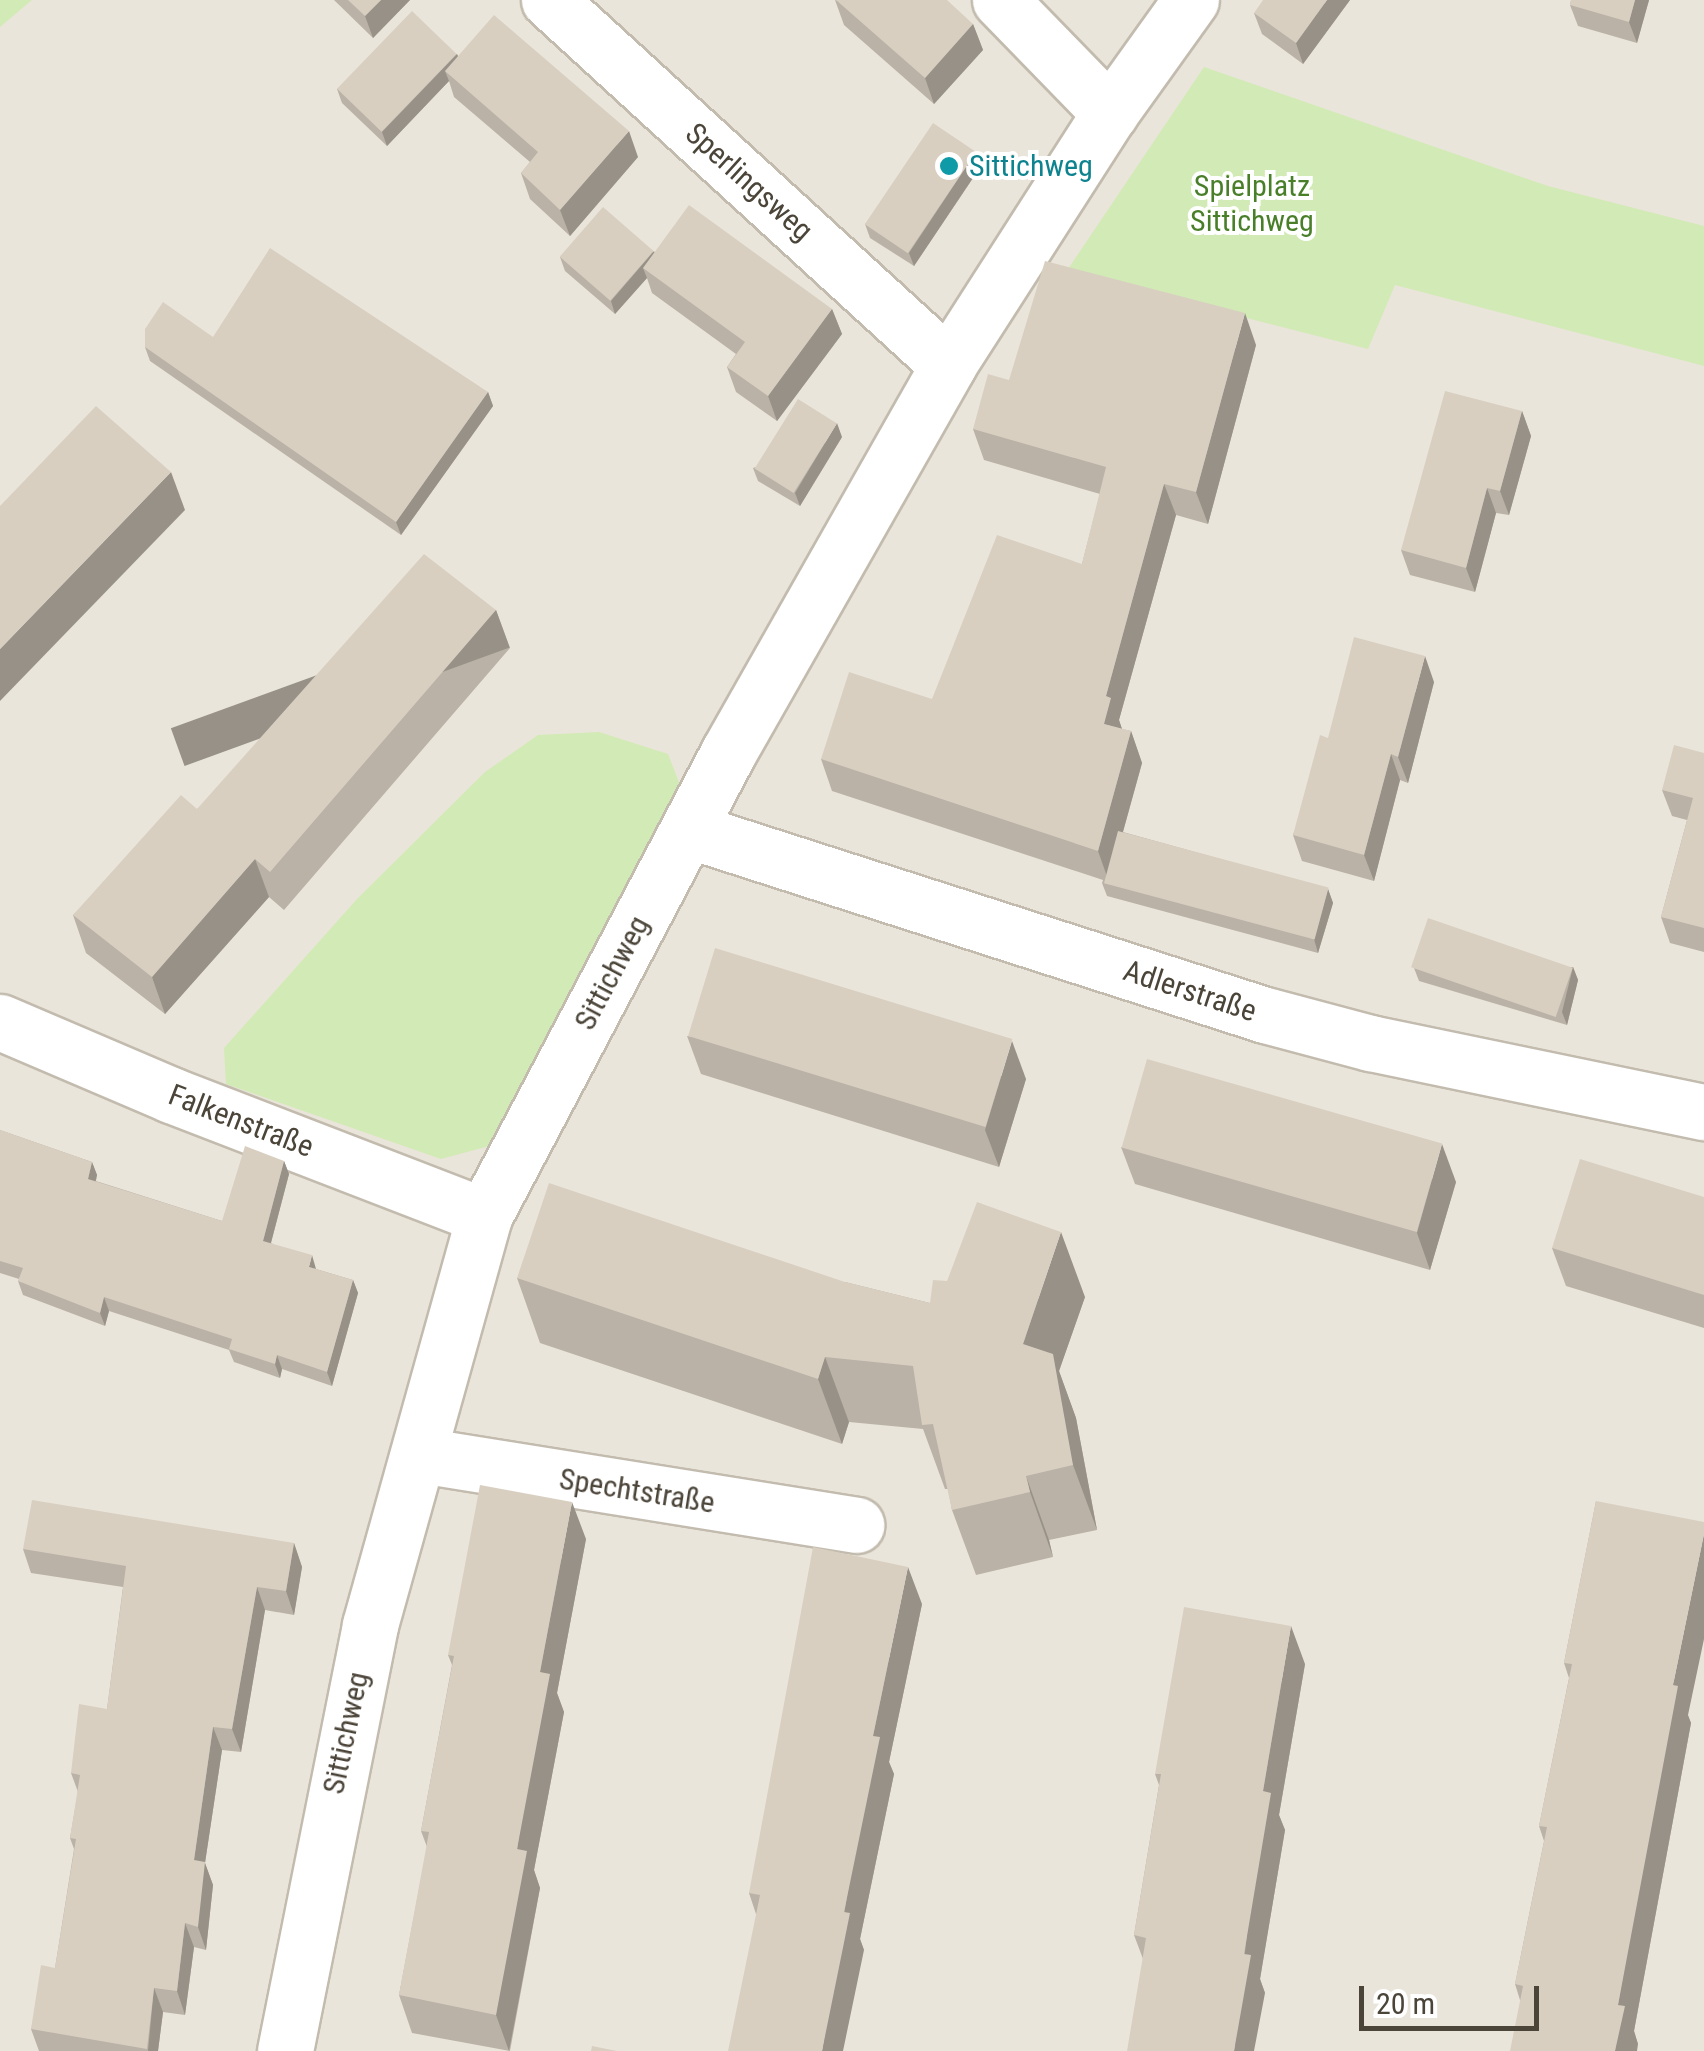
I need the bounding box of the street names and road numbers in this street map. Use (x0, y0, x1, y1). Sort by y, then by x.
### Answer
street label: Sperlingsweg (678, 116, 820, 248)
street label: Sittichweg (567, 910, 657, 1036)
street label: Adlerstraße (1119, 953, 1261, 1029)
street label: Falkenstraße (163, 1077, 319, 1165)
street label: Spechtstraße (557, 1461, 717, 1521)
street label: Sittichweg (316, 1669, 376, 1797)

